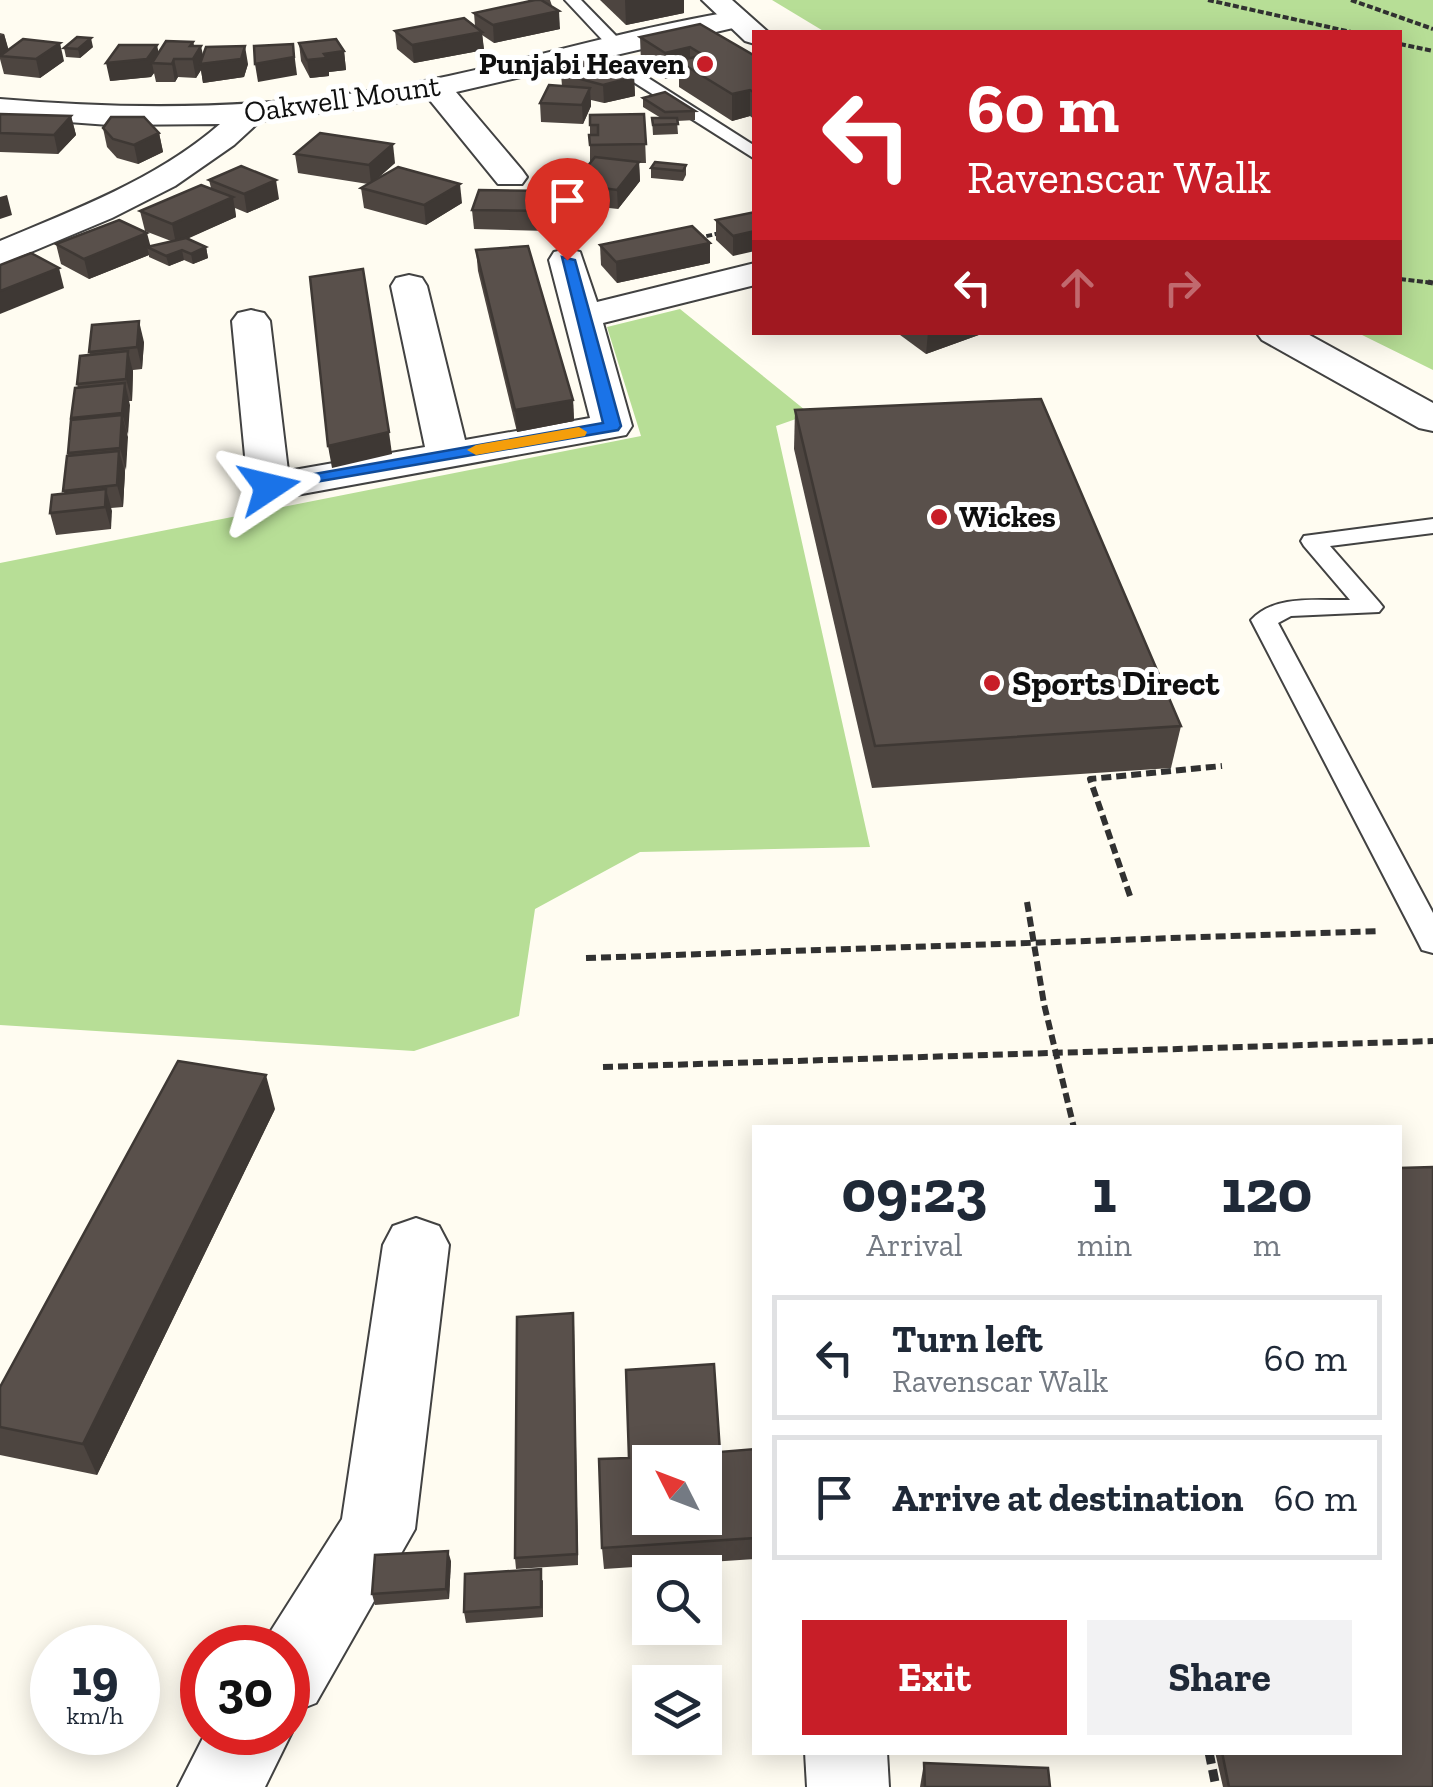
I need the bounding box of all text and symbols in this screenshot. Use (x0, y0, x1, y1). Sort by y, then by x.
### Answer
place label: Punjabi Heaven (479, 46, 685, 82)
marker: Punjabi Heaven (694, 53, 716, 75)
text: 60 m (967, 66, 1119, 150)
street label: Oakwell Mount (242, 67, 442, 131)
icon: left (802, 70, 932, 200)
text: Ravenscar Walk (967, 151, 1271, 205)
pin (525, 158, 610, 261)
icon: arrive (540, 173, 595, 228)
icon: left (945, 260, 1000, 315)
icon: ahead (1050, 260, 1105, 315)
icon: right (1155, 260, 1210, 315)
position arrow (217, 435, 321, 539)
place label: Wickes (959, 499, 1056, 535)
marker: Wickes (928, 506, 950, 528)
place label: Sports Direct (1012, 662, 1220, 704)
marker: Sports Direct (981, 672, 1003, 694)
text: 09:23 (842, 1155, 987, 1227)
text: 1 (1092, 1155, 1116, 1227)
text: 120 (1221, 1155, 1312, 1227)
text: Arrival (866, 1226, 963, 1264)
text: min (1077, 1226, 1132, 1264)
text: m (1253, 1226, 1281, 1264)
text: Turn left (892, 1316, 1043, 1362)
icon: left (807, 1330, 862, 1385)
text: 60 m (1264, 1335, 1347, 1381)
text: Ravenscar Walk (892, 1362, 1108, 1400)
north arrow (632, 1445, 722, 1535)
map controls (632, 1445, 722, 1755)
icon: arrive (807, 1470, 862, 1525)
text: Arrive at destination (892, 1475, 1243, 1521)
text: 60 m (1273, 1475, 1357, 1521)
button: search (632, 1555, 722, 1645)
button: Exit (802, 1620, 1067, 1735)
button: Share (1087, 1620, 1352, 1735)
speed limit sign: 30 (180, 1625, 310, 1755)
text: 19 (72, 1648, 118, 1708)
button: layers (632, 1665, 722, 1755)
text: km/h (66, 1700, 124, 1730)

